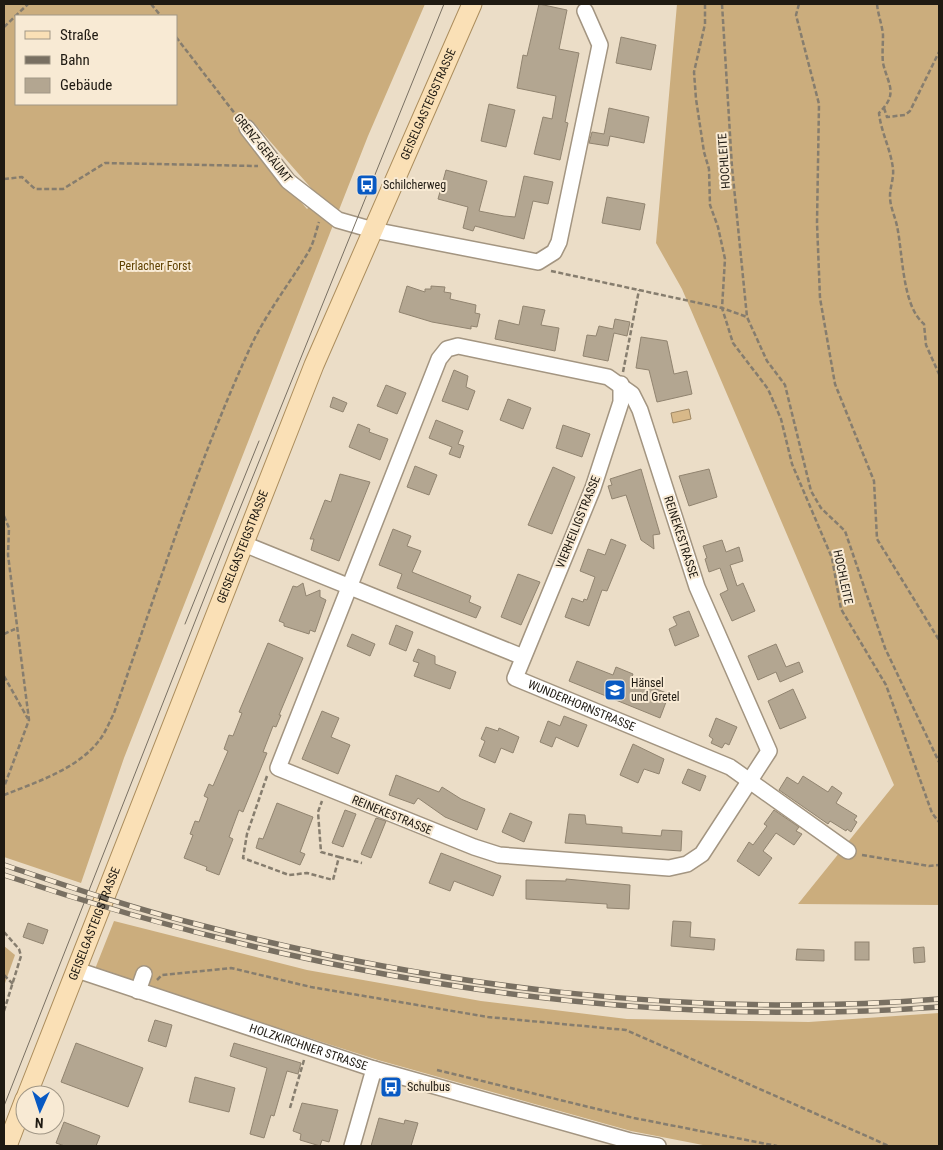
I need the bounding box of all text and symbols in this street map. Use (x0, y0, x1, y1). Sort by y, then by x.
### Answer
legend (15, 15, 178, 105)
text: Straße (60, 26, 99, 44)
street label: GEISELGASTEIGSTRASSE (398, 46, 459, 162)
text: Bahn (60, 51, 90, 69)
text: Gebäude (60, 76, 112, 94)
street label: GRENZ-GERÄUMT (231, 110, 296, 185)
street label: HOCHLEITE (715, 133, 733, 189)
bus stop icon: Schilcherweg (355, 173, 379, 197)
place label: Schilcherweg (383, 178, 446, 192)
park label: Perlacher Forst (119, 259, 191, 273)
street label: VIERHEILIGSTRASSE (553, 474, 603, 570)
street label: GEISELGASTEIGSTRASSE (214, 488, 271, 605)
street label: REINEKESTRASSE (661, 494, 701, 580)
street label: HOCHLEITE (830, 548, 856, 606)
place label: Hänsel und Gretel (631, 676, 680, 704)
street label: WUNDERHORNSTRASSE (526, 677, 638, 734)
school or university icon: Hänsel und Gretel (603, 678, 627, 702)
street label: REINEKESTRASSE (350, 793, 434, 837)
street label: GEISELGASTEIGSTRASSE (66, 865, 123, 982)
street label: HOLZKIRCHNER STRASSE (248, 1021, 369, 1073)
bus stop icon: Schulbus (379, 1075, 403, 1099)
place label: Schulbus (407, 1080, 450, 1094)
north arrow (15, 1085, 65, 1135)
text: N (35, 1115, 44, 1131)

